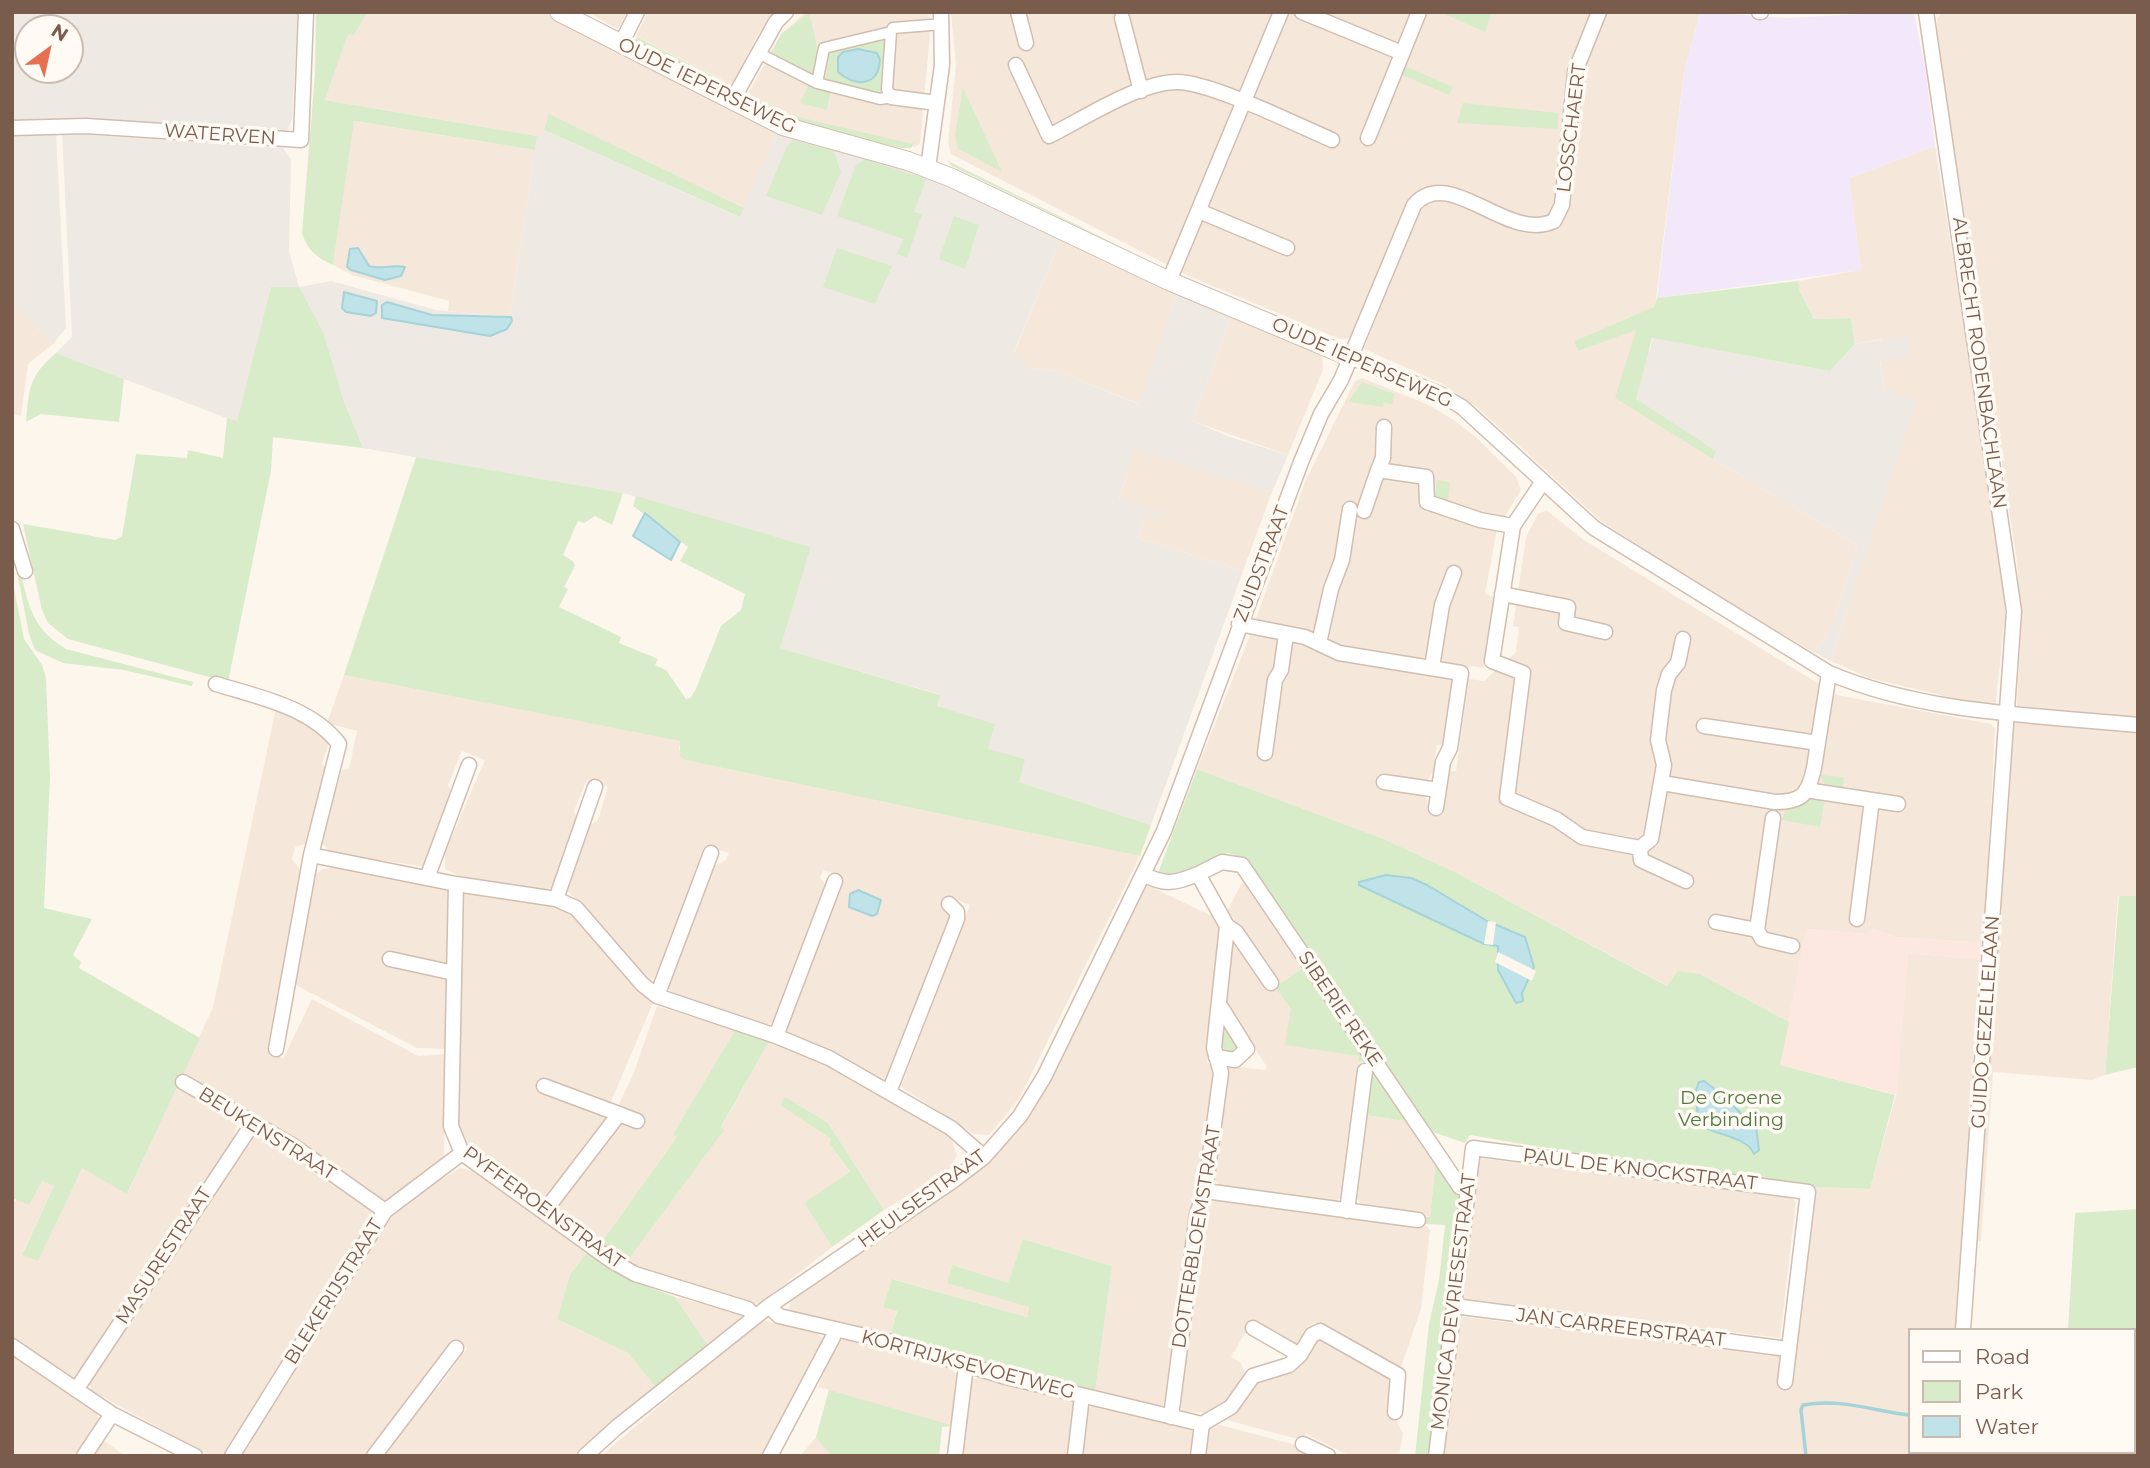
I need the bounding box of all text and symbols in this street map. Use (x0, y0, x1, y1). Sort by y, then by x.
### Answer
north arrow (14, 14, 84, 84)
text: N (47, 19, 72, 46)
street label: OUDE IEPERSEWEG (614, 33, 800, 139)
street label: LOSSCHAERT (1553, 62, 1591, 194)
street label: WATERVEN (163, 120, 277, 150)
street label: ALBRECHT RODENBACHLAAN (1947, 216, 2011, 510)
street label: OUDE IEPERSEWEG (1268, 313, 1456, 413)
street label: ZUIDSTRAAT (1229, 503, 1295, 625)
street label: GUIDO GEZELLELAAN (1967, 915, 2005, 1129)
street label: SIBERIE REKE (1293, 947, 1387, 1071)
street label: BEUKENSTRAAT (194, 1083, 340, 1185)
park label: De Groene Verbinding (1678, 1087, 1784, 1131)
street label: DOTTERBLOEMSTRAAT (1168, 1124, 1226, 1350)
street label: PYFFEROENSTRAAT (458, 1142, 628, 1274)
street label: PAUL DE KNOCKSTRAAT (1521, 1144, 1759, 1196)
street label: HEULSESTRAAT (854, 1145, 990, 1253)
street label: MONICA DEVRIESESTRAAT (1427, 1172, 1481, 1432)
street label: MASURESTRAAT (111, 1183, 217, 1329)
street label: BLEKERIJSTRAAT (280, 1215, 388, 1369)
street label: JAN CARREERSTRAAT (1515, 1304, 1727, 1352)
street label: KORTRIJKSEVOETWEG (859, 1326, 1077, 1404)
legend (1909, 1328, 2136, 1454)
text: Road (1975, 1344, 2030, 1369)
text: Park (1975, 1379, 2023, 1404)
text: Water (1975, 1414, 2039, 1439)

